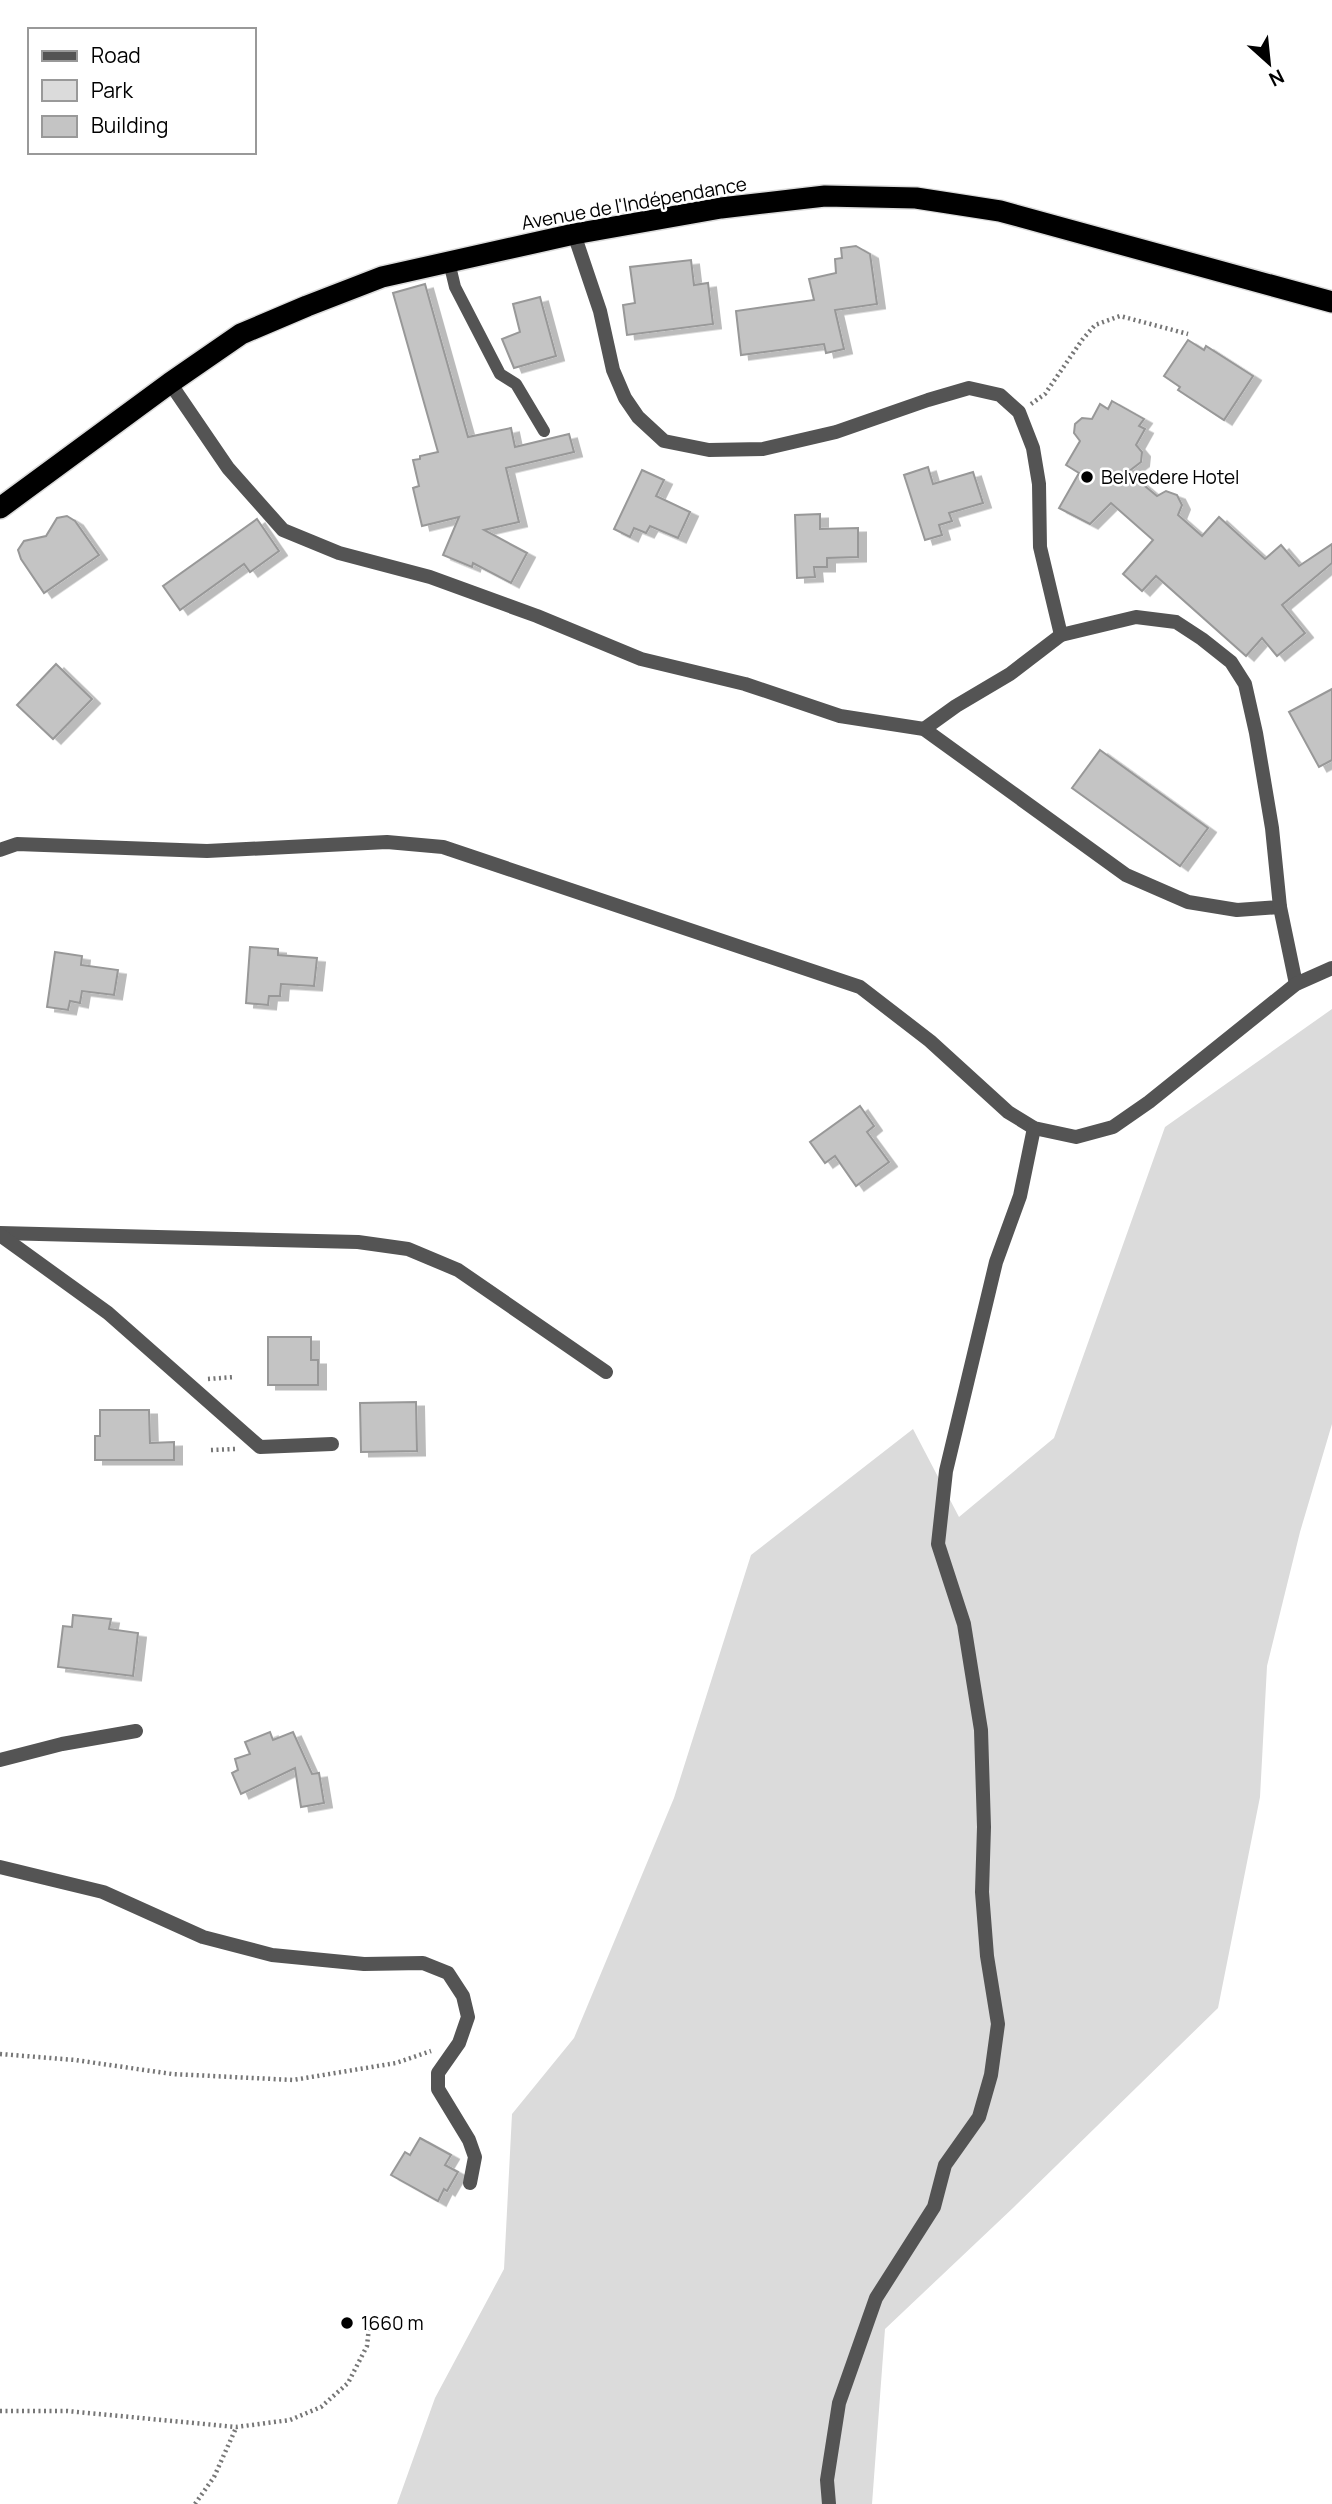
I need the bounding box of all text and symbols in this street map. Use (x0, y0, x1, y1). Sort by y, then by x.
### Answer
legend (28, 28, 256, 154)
north arrow (1234, 28, 1304, 98)
text: Road (91, 41, 141, 69)
text: N (1265, 63, 1289, 93)
text: Park (91, 76, 133, 104)
text: Building (91, 111, 168, 139)
street label: Avenue de l'Indépendance (519, 170, 749, 236)
place label: Belvedere Hotel (1101, 464, 1240, 490)
marker: Belvedere Hotel (1079, 469, 1095, 485)
place label: 1660 m (361, 2310, 424, 2336)
marker: 1660 m (339, 2315, 355, 2331)

